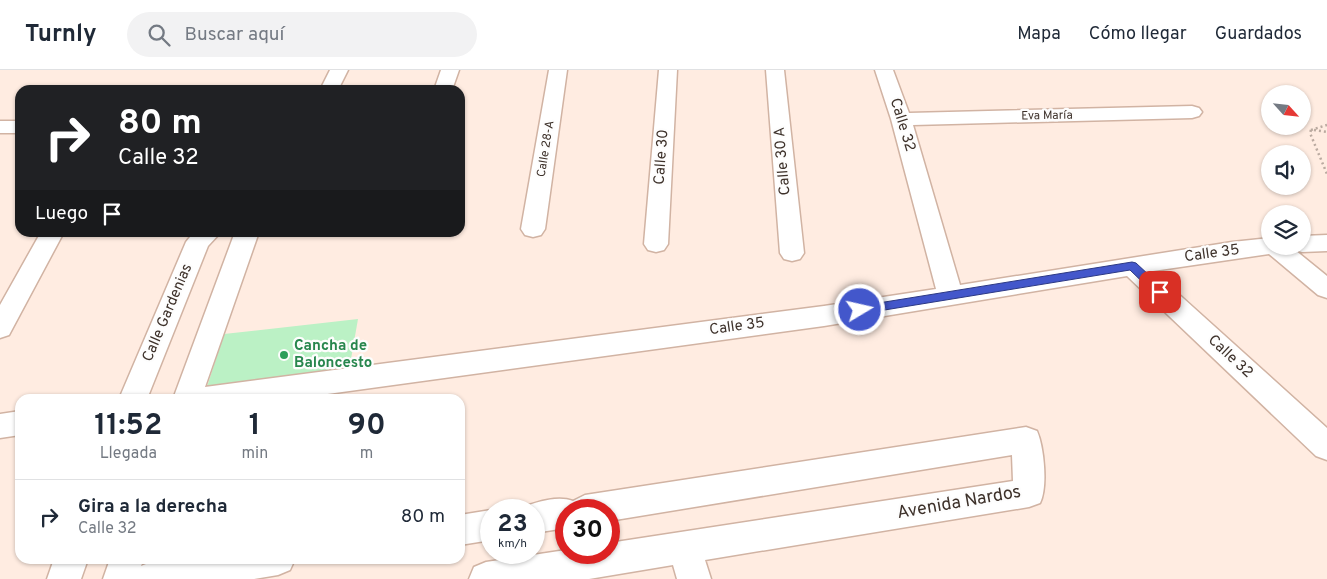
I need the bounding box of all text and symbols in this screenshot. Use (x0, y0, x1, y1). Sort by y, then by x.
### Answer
search box (127, 12, 477, 57)
text: Turnly (25, 20, 97, 50)
icon: search (145, 21, 173, 49)
text: Buscar aquí (185, 23, 284, 47)
text: Mapa (1017, 23, 1061, 46)
text: Cómo llegar (1089, 23, 1187, 46)
text: Guardados (1215, 23, 1302, 46)
north arrow (1261, 85, 1311, 135)
map controls (1261, 85, 1311, 255)
street label: Calle 32 (885, 96, 919, 154)
text: 80 m (118, 102, 202, 146)
icon: right (35, 105, 100, 170)
street label: Eva María (1021, 108, 1073, 124)
street label: Calle 28-A (534, 120, 558, 178)
street label: Calle 30 A (771, 126, 795, 196)
street label: Calle 30 (651, 129, 673, 185)
text: Calle 32 (118, 145, 199, 172)
button: sound (1261, 145, 1311, 195)
icon: arrive (98, 200, 126, 228)
text: Luego (35, 202, 88, 226)
button: layers (1261, 205, 1311, 255)
street label: Calle 35 (1183, 241, 1241, 267)
street label: Calle Gardenias (139, 261, 197, 365)
pin (1139, 271, 1181, 313)
icon: arrive (1146, 278, 1174, 306)
position arrow (833, 283, 885, 335)
street label: Calle 35 (708, 314, 766, 340)
street label: Calle 32 (1203, 331, 1257, 383)
place label: Cancha de Baloncesto (294, 337, 372, 373)
marker: Cancha de Baloncesto (278, 349, 290, 361)
text: 11:52 (94, 408, 162, 445)
text: 1 (249, 408, 261, 445)
text: 90 (347, 408, 386, 445)
text: Llegada (100, 444, 157, 464)
text: min (242, 444, 268, 464)
text: m (360, 444, 373, 464)
street label: Avenida Nardos (895, 481, 1023, 525)
text: Gira a la derecha (78, 495, 228, 519)
speed limit sign: 30 (555, 499, 620, 564)
icon: right (35, 503, 63, 531)
text: 80 m (401, 505, 445, 529)
text: 23 (497, 509, 528, 541)
text: Calle 32 (78, 519, 137, 539)
text: km/h (498, 536, 527, 552)

